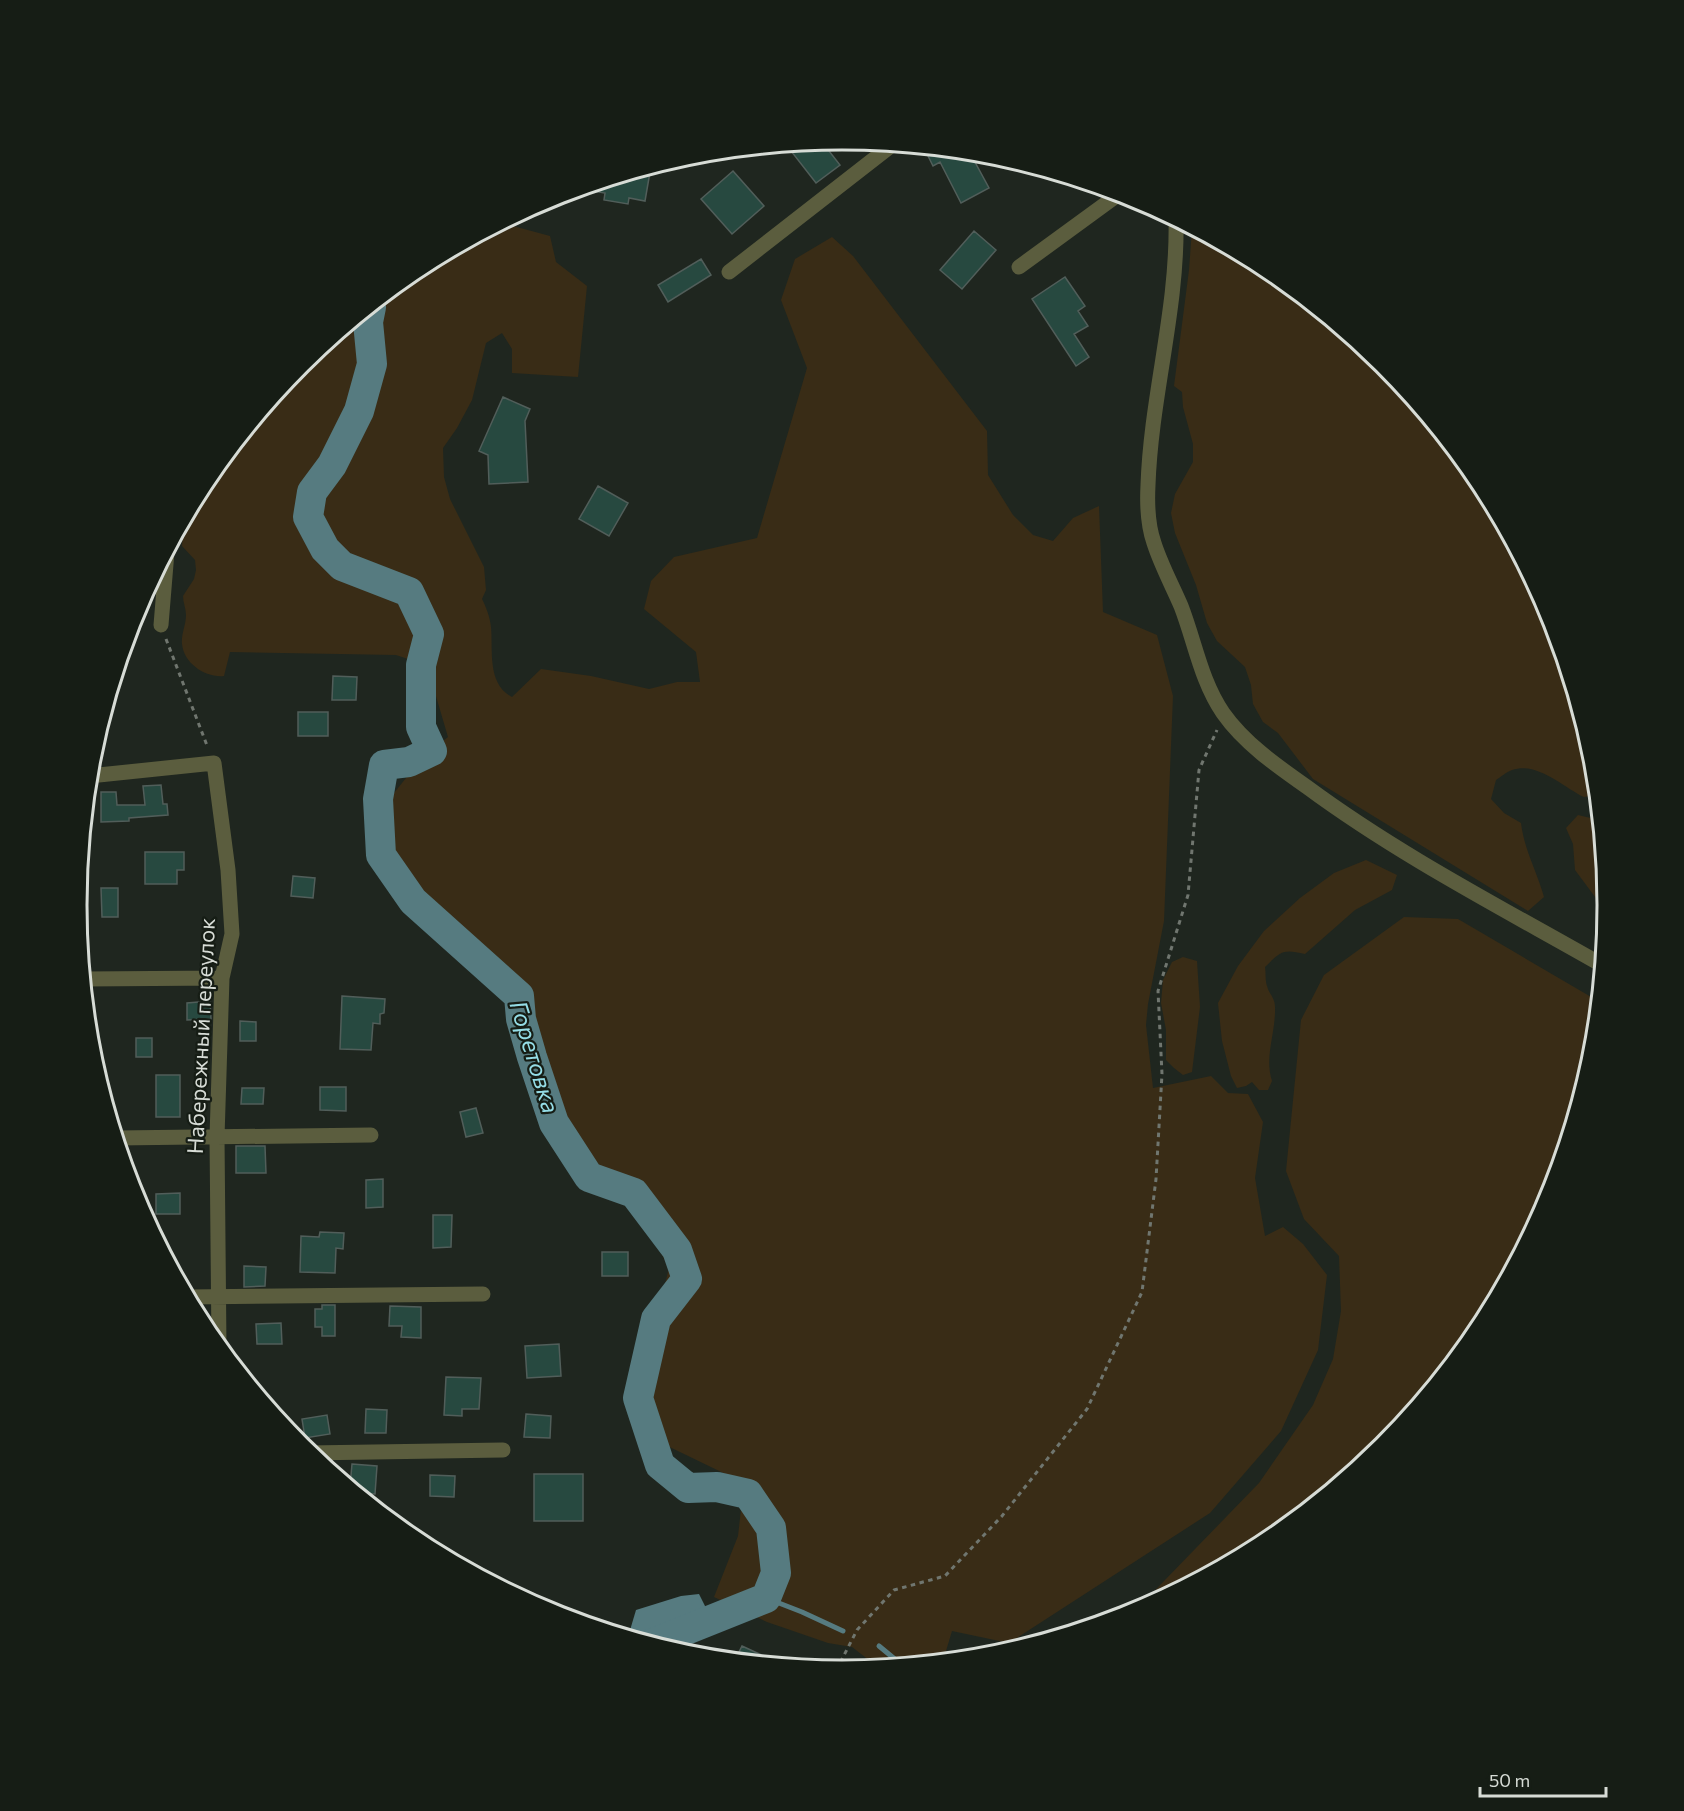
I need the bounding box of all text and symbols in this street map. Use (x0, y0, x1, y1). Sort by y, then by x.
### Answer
street label: Набережный переулок (181, 917, 220, 1155)
water label: Горетовка (505, 997, 566, 1116)
scale bar (1480, 1760, 1606, 1798)
text: 50 m (1489, 1769, 1530, 1791)

